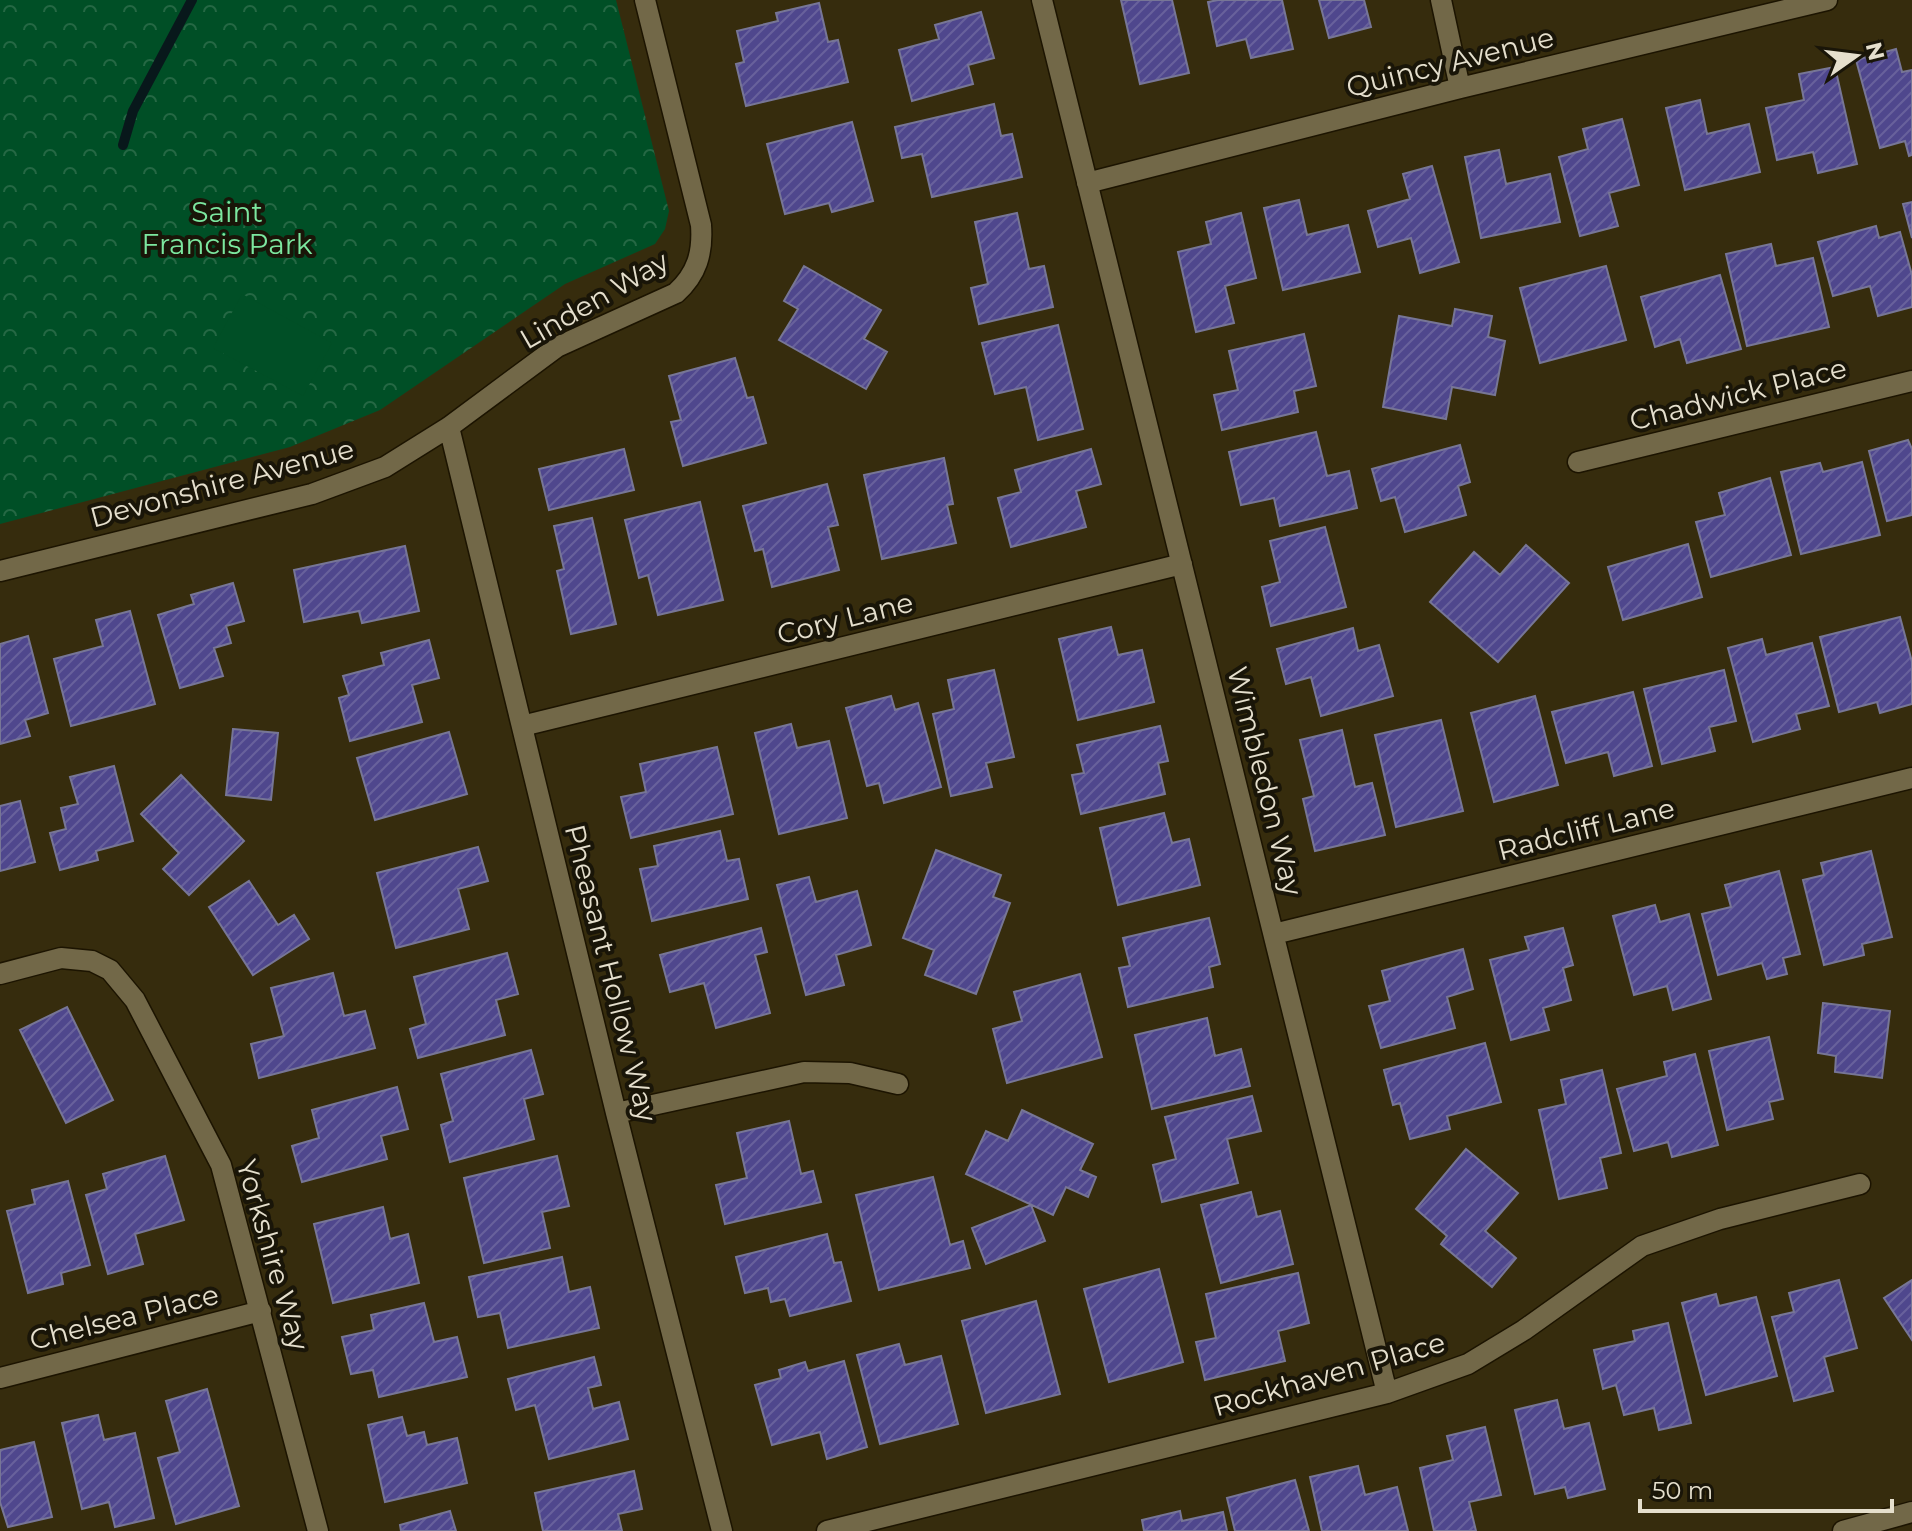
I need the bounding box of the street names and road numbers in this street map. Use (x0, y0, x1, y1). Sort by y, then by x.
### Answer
street label: Quincy Avenue (1343, 20, 1557, 104)
street label: Linden Way (514, 243, 675, 356)
street label: Chadwick Place (1626, 351, 1850, 437)
street label: Devonshire Avenue (86, 431, 358, 535)
street label: Cory Lane (773, 585, 917, 651)
street label: Wimbledon Way (1220, 663, 1310, 900)
street label: Radcliff Lane (1494, 791, 1678, 867)
street label: Pheasant Hollow Way (558, 821, 665, 1126)
street label: Yorkshire Way (230, 1156, 317, 1355)
street label: Chelsea Place (26, 1277, 222, 1357)
street label: Rockhaven Place (1209, 1325, 1449, 1423)

